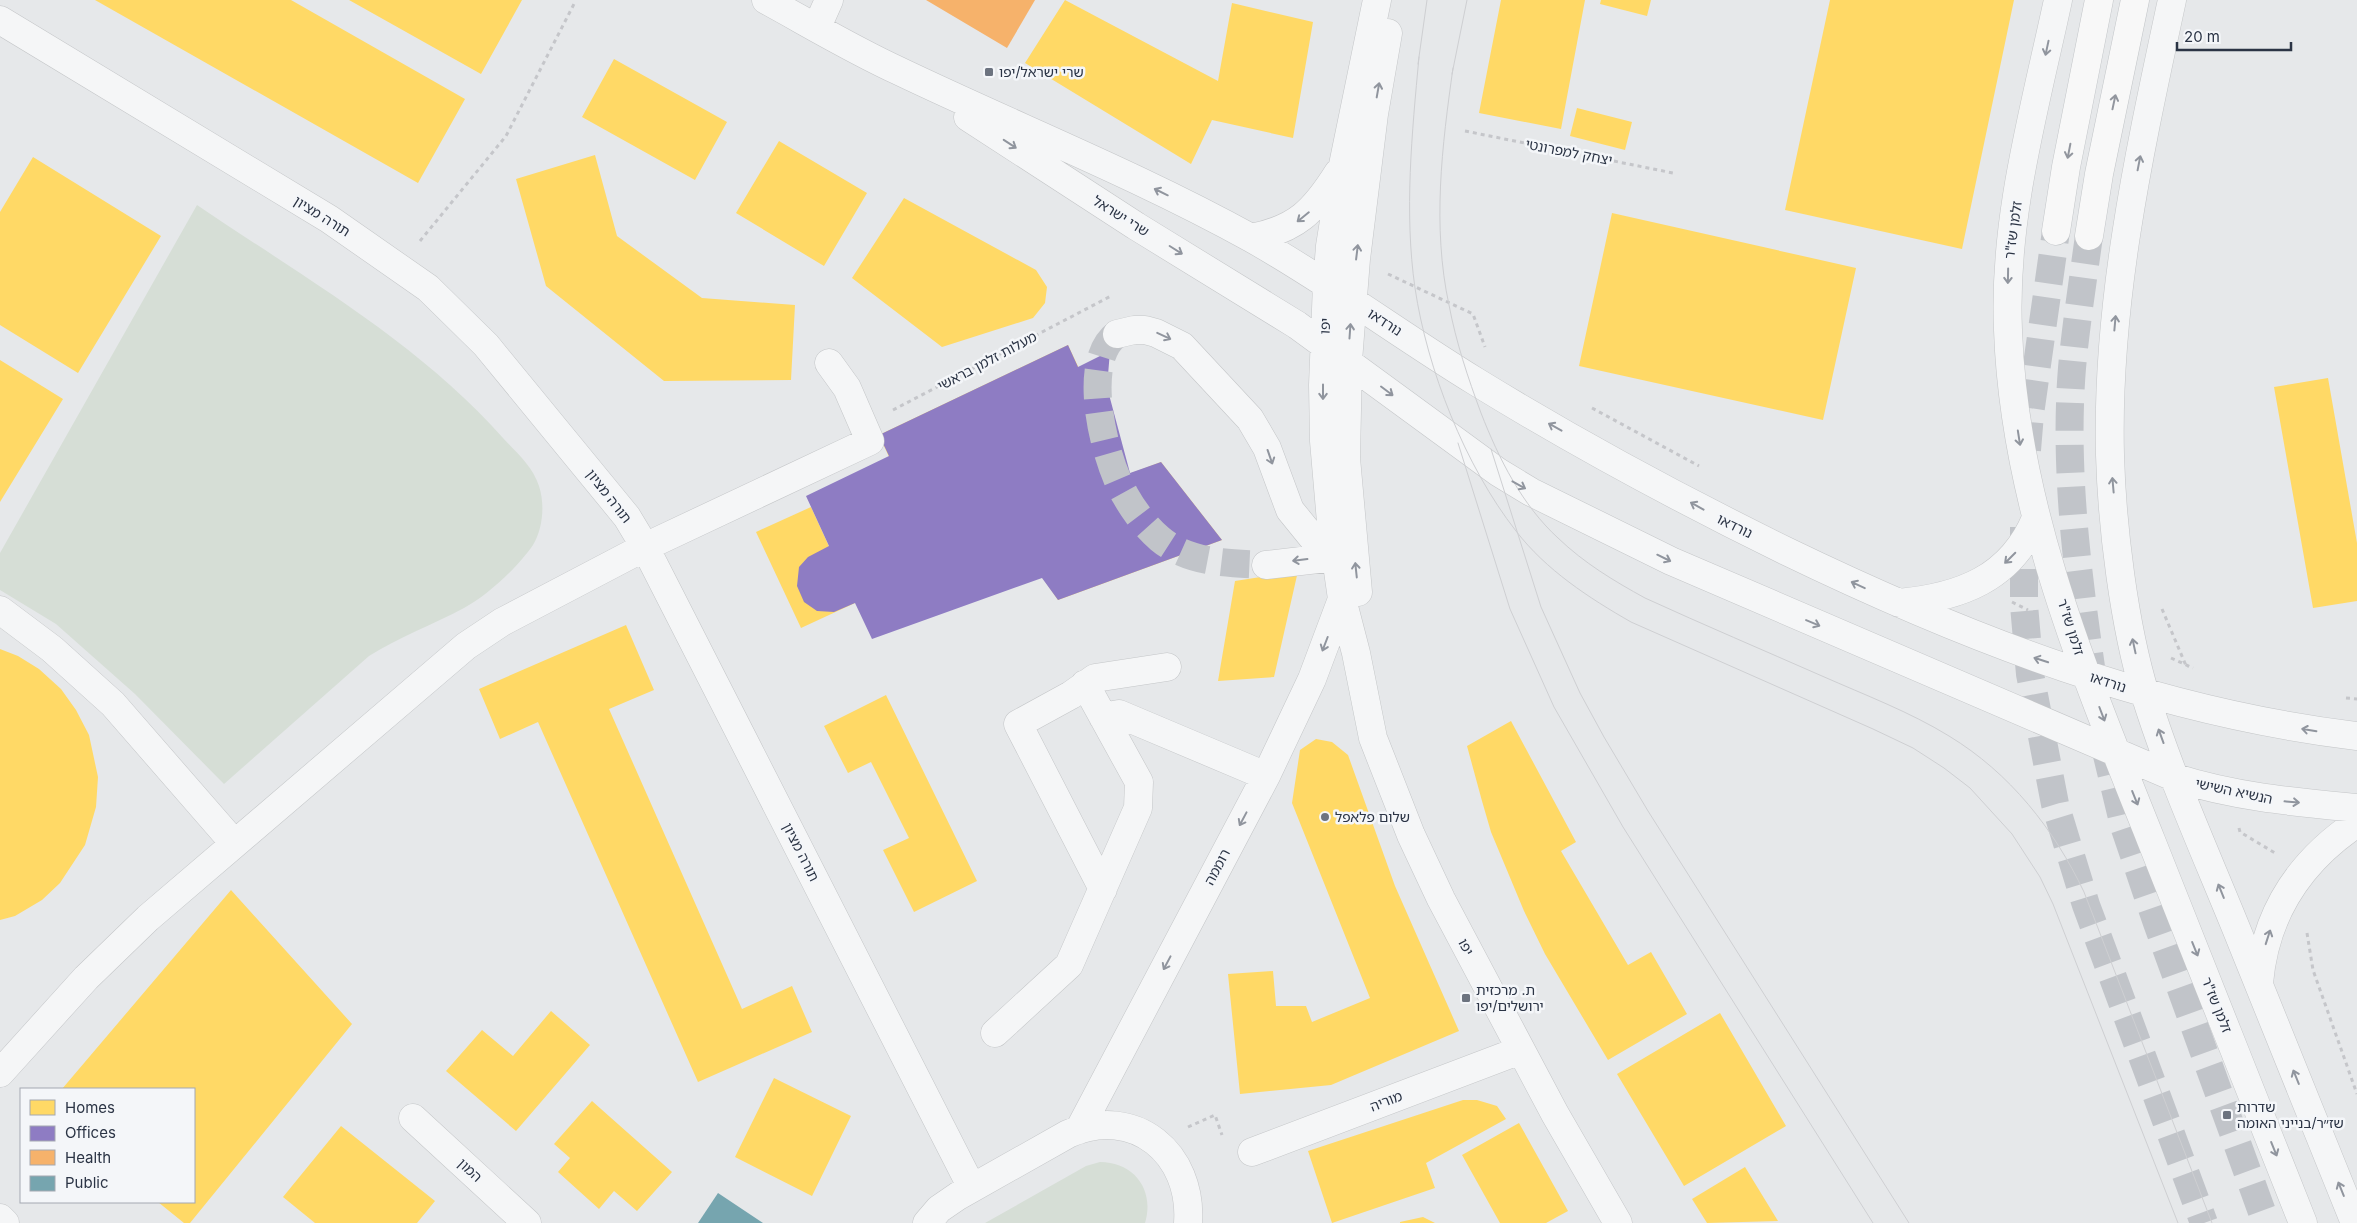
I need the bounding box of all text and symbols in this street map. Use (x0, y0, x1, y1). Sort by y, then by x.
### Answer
scale bar (2177, 20, 2291, 52)
text: 20 m (2184, 27, 2220, 46)
one-way arrow (2042, 39, 2052, 55)
place label: שרי ישראל/יפו (999, 63, 1084, 80)
marker: שרי ישראל/יפו (983, 66, 995, 78)
one-way arrow (1373, 83, 1383, 99)
one-way arrow (2110, 94, 2119, 110)
street label: יצחק למפרונטי (1524, 135, 1614, 168)
one-way arrow (1002, 140, 1016, 150)
one-way arrow (2064, 142, 2073, 158)
one-way arrow (2135, 155, 2145, 171)
one-way arrow (1154, 186, 1169, 196)
street label: תורה מציון (291, 192, 354, 240)
street label: שרי ישראל (1090, 192, 1153, 240)
street label: זלמן שז"ר (2000, 199, 2025, 260)
one-way arrow (1297, 212, 1310, 223)
one-way arrow (1352, 244, 1362, 260)
one-way arrow (1169, 246, 1183, 256)
one-way arrow (2003, 268, 2013, 284)
street label: נורדאו (1365, 304, 1406, 339)
one-way arrow (2110, 316, 2120, 332)
street label: יפו (1316, 317, 1333, 335)
one-way arrow (1346, 323, 1355, 339)
street label: מעלות זלמן בראשי (934, 327, 1039, 394)
one-way arrow (1156, 332, 1171, 342)
one-way arrow (1318, 384, 1328, 400)
one-way arrow (1380, 385, 1393, 396)
one-way arrow (1547, 422, 1562, 432)
one-way arrow (2015, 430, 2025, 446)
one-way arrow (1265, 448, 1275, 464)
street label: תורה מציון (583, 465, 636, 526)
one-way arrow (2108, 478, 2117, 494)
one-way arrow (1511, 481, 1526, 490)
one-way arrow (1689, 501, 1704, 511)
street label: נורדאו (1715, 510, 1756, 541)
one-way arrow (2004, 552, 2016, 564)
one-way arrow (1656, 554, 1671, 563)
one-way arrow (1293, 555, 1309, 565)
one-way arrow (1351, 562, 1361, 578)
one-way arrow (1851, 580, 1866, 589)
street label: זלמן שז"ר (2054, 596, 2089, 658)
one-way arrow (1805, 618, 1820, 628)
one-way arrow (1320, 636, 1329, 652)
one-way arrow (2129, 639, 2138, 655)
one-way arrow (2034, 655, 2049, 664)
street label: נורדאו (2088, 668, 2129, 695)
one-way arrow (2098, 706, 2107, 721)
one-way arrow (2301, 725, 2317, 735)
one-way arrow (2156, 729, 2165, 744)
street label: הנשיא השישי (2194, 774, 2274, 807)
one-way arrow (2130, 790, 2140, 805)
one-way arrow (2284, 797, 2300, 806)
place label: שלום פלאפל (1335, 808, 1410, 825)
marker: שלום פלאפל (1319, 811, 1331, 823)
one-way arrow (1238, 812, 1248, 827)
street label: תורה מציון (779, 820, 823, 884)
street label: רוממה (1200, 846, 1233, 888)
one-way arrow (2216, 884, 2225, 899)
one-way arrow (2263, 929, 2273, 945)
street label: יפו (1455, 936, 1478, 958)
one-way arrow (2191, 942, 2200, 957)
one-way arrow (1162, 955, 1171, 970)
street label: זלמן שז"ר (2199, 975, 2236, 1035)
place label: ת. מרכזית ירושלים/יפו (1476, 981, 1544, 1014)
marker: ת. מרכזית ירושלים/יפו (1460, 992, 1472, 1004)
one-way arrow (2291, 1070, 2301, 1085)
street label: מוריה (1367, 1087, 1404, 1114)
legend (20, 1088, 195, 1203)
text: Homes (65, 1098, 115, 1117)
place label: שדרות שז״ר/בנייני האומה (2237, 1098, 2344, 1131)
marker: שדרות שז״ר/בנייני האומה (2221, 1109, 2233, 1121)
text: Offices (65, 1123, 116, 1142)
one-way arrow (2270, 1141, 2279, 1156)
text: Health (65, 1148, 111, 1167)
street label: המון (455, 1154, 486, 1185)
text: Public (65, 1173, 108, 1192)
one-way arrow (2336, 1182, 2346, 1197)

